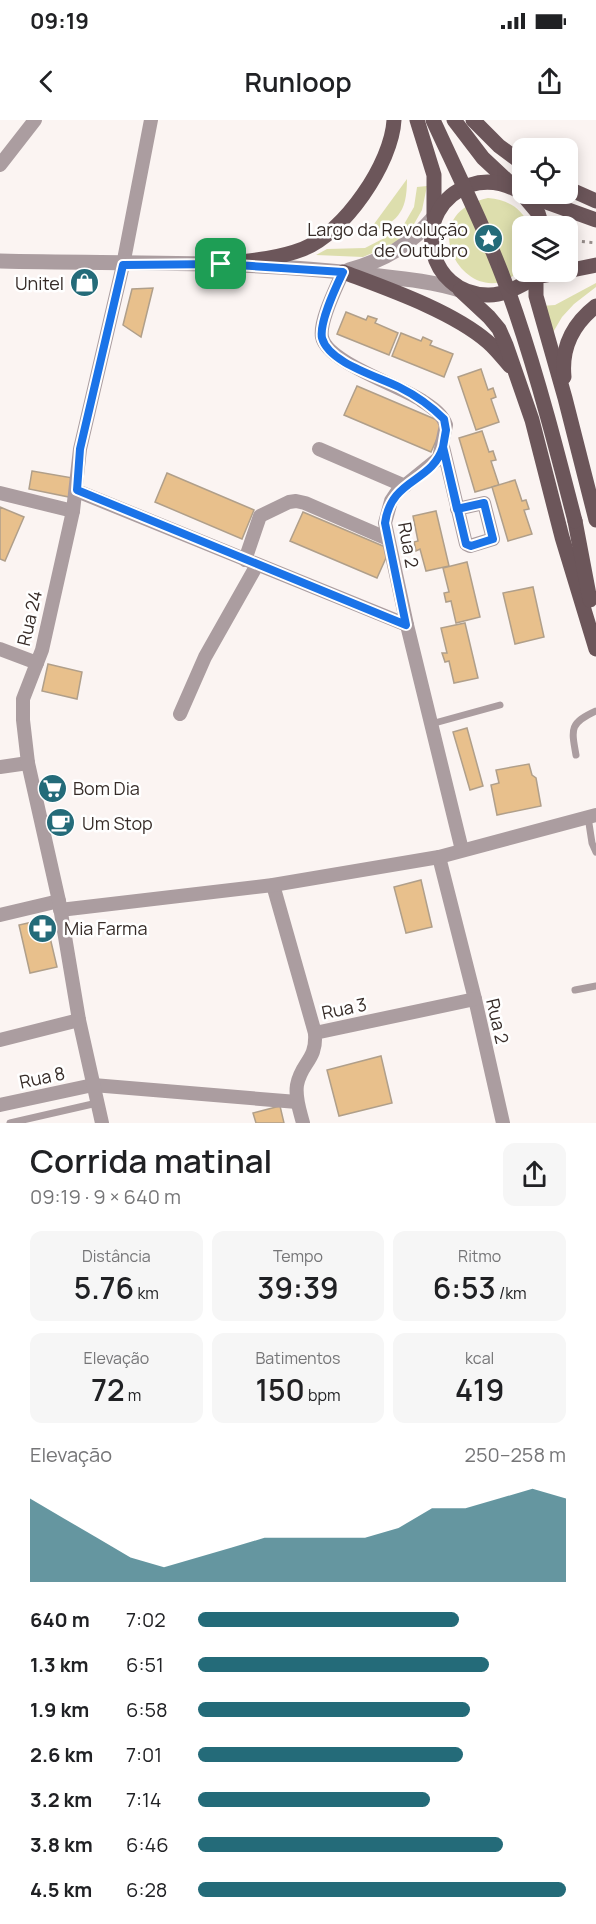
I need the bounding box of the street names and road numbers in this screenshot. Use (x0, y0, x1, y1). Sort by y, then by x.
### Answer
street label: Rua 2 (393, 520, 425, 570)
street label: Rua 24 (11, 588, 47, 648)
street label: Rua 3 (319, 992, 369, 1024)
street label: Rua 2 (481, 996, 515, 1046)
street label: Rua 8 (17, 1060, 67, 1094)

